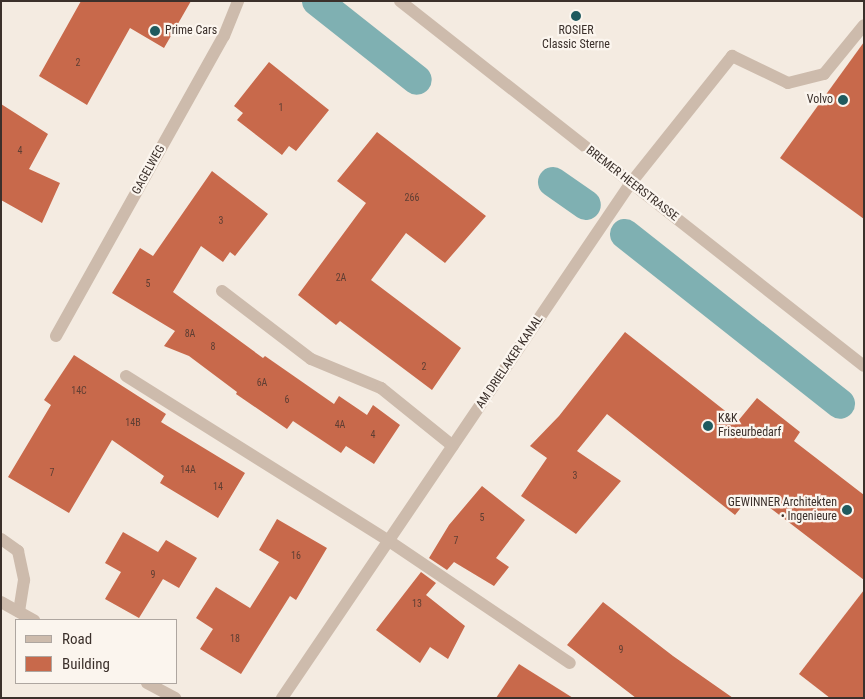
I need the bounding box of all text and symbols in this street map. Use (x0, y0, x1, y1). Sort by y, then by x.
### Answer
marker: ROSIER Classic Sterne (570, 10, 582, 22)
place label: Prime Cars (165, 24, 217, 38)
place label: ROSIER Classic Sterne (542, 24, 610, 52)
marker: Prime Cars (149, 25, 161, 37)
house number: 2 (76, 57, 80, 69)
place label: Volvo (807, 93, 833, 107)
marker: Volvo (837, 94, 849, 106)
house number: 1 (279, 102, 283, 114)
street label: GAGELWEG (130, 143, 168, 197)
street label: BREMER HEERSTRASSE (583, 144, 681, 224)
house number: 4 (18, 145, 22, 157)
house number: 266 (405, 192, 419, 204)
house number: 3 (219, 215, 223, 227)
house number: 2A (336, 272, 346, 284)
house number: 5 (146, 278, 150, 290)
street label: AM DRIELAKER KANAL (474, 313, 546, 411)
house number: 8A (185, 328, 195, 340)
house number: 8 (211, 341, 215, 353)
house number: 2 (422, 361, 426, 373)
house number: 6A (257, 377, 267, 389)
house number: 14C (71, 385, 87, 397)
house number: 6 (285, 394, 289, 406)
place label: K&K Friseurbedarf (718, 412, 781, 440)
house number: 14B (125, 417, 141, 429)
house number: 4A (335, 419, 345, 431)
marker: K&K Friseurbedarf (702, 420, 714, 432)
house number: 4 (371, 429, 375, 441)
house number: 14A (180, 464, 196, 476)
house number: 7 (50, 467, 54, 479)
house number: 3 (573, 470, 577, 482)
house number: 14 (213, 481, 223, 493)
place label: GEWINNER Architekten • Ingenieure (728, 496, 837, 524)
marker: GEWINNER Architekten • Ingenieure (841, 504, 853, 516)
house number: 5 (480, 512, 484, 524)
house number: 7 (454, 535, 458, 547)
house number: 16 (291, 550, 301, 562)
house number: 9 (151, 569, 155, 581)
house number: 13 (412, 598, 422, 610)
legend (15, 619, 178, 684)
text: Road (62, 630, 92, 648)
house number: 18 (230, 633, 240, 645)
house number: 9 (619, 644, 623, 656)
text: Building (62, 655, 110, 673)

